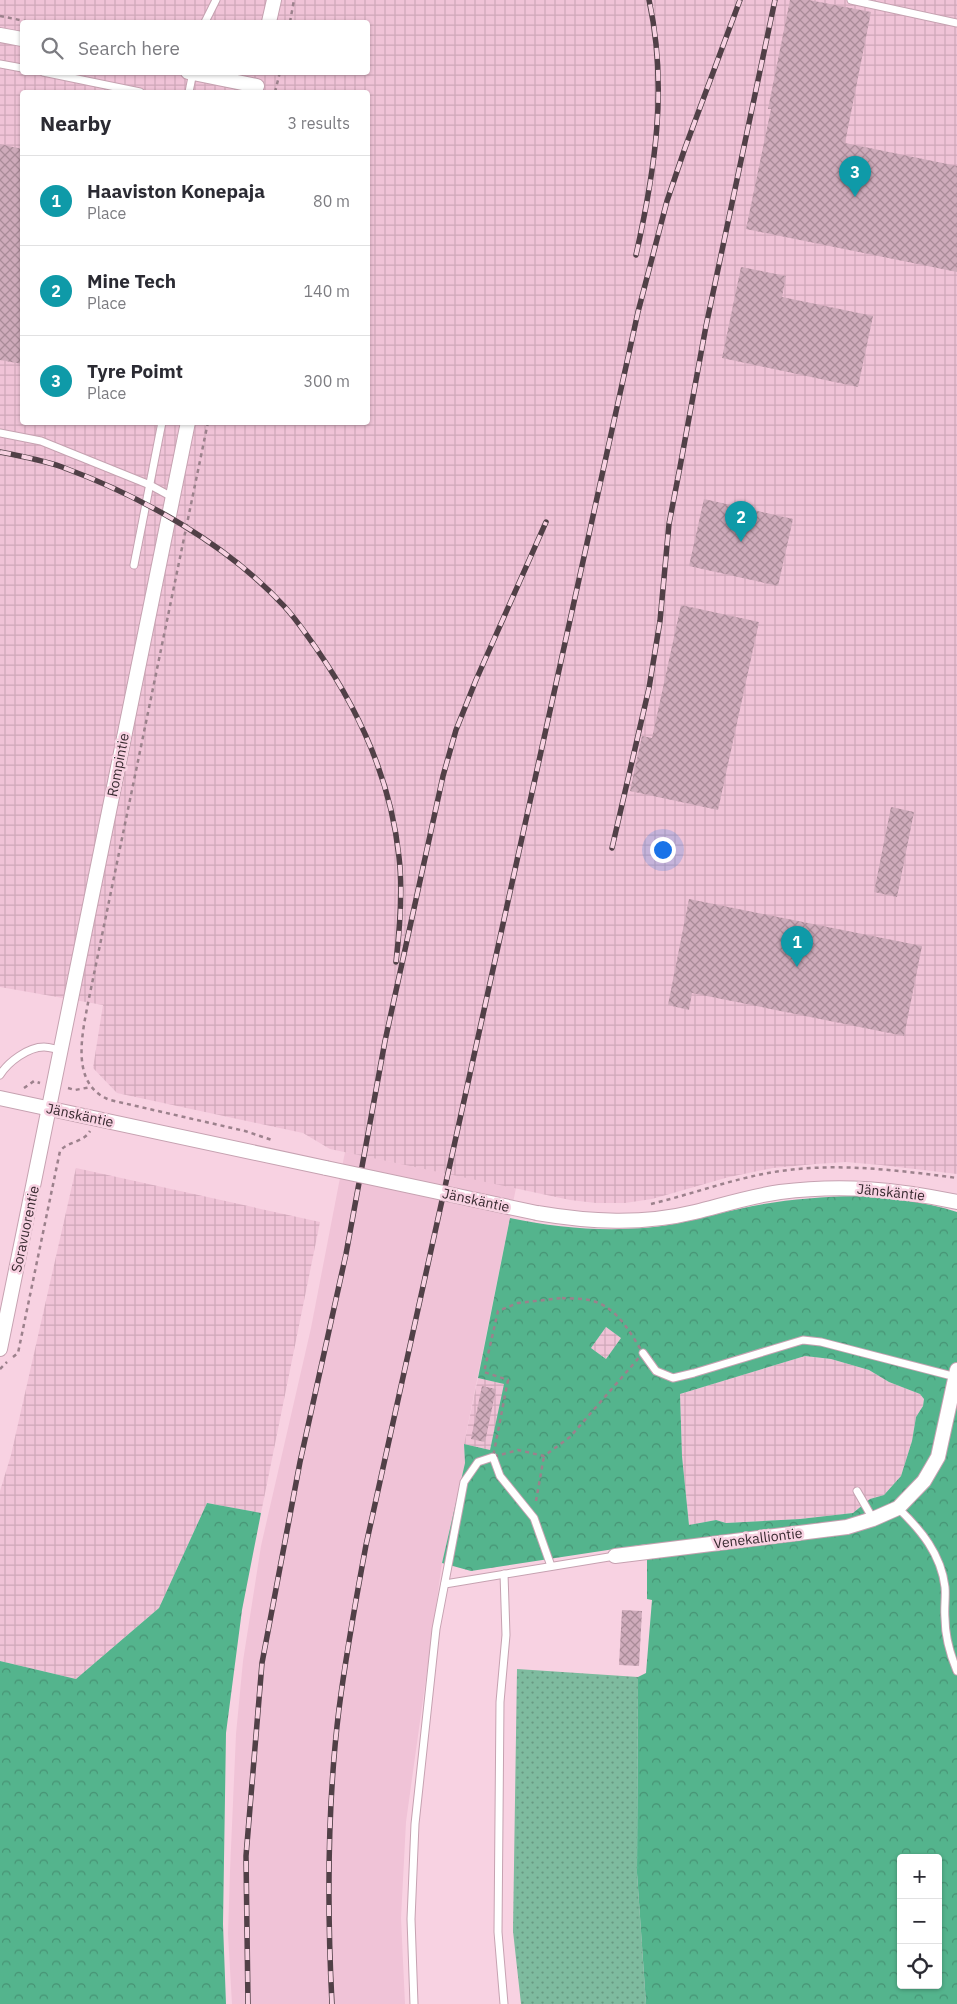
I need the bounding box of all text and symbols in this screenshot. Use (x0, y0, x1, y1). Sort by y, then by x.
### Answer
search box (20, 20, 370, 75)
icon: search (38, 34, 66, 62)
text: Search here (78, 36, 180, 60)
text: Nearby (40, 109, 111, 137)
text: 3 results (287, 113, 350, 133)
pin: 3 (839, 156, 871, 197)
text: Haaviston Konepaja (87, 179, 265, 203)
text: 1 (51, 191, 61, 211)
text: 80 m (313, 191, 350, 211)
text: Place (87, 203, 126, 223)
text: Mine Tech (87, 269, 176, 293)
text: 2 (51, 281, 61, 301)
text: 140 m (303, 281, 350, 301)
text: Place (87, 293, 126, 313)
text: Tyre Poimt (87, 359, 183, 383)
text: 3 (51, 371, 61, 391)
text: 300 m (303, 371, 350, 391)
text: Place (87, 383, 126, 403)
pin: 2 (725, 501, 757, 542)
street label: Rompintie (103, 731, 133, 798)
your location (650, 837, 676, 863)
pin: 1 (781, 926, 813, 967)
street label: Jänskäntie (45, 1099, 116, 1131)
street label: Jänskäntie (856, 1179, 926, 1205)
street label: Soravuorentie (7, 1184, 43, 1274)
street label: Jänskäntie (441, 1184, 512, 1216)
street label: Venekalliontie (713, 1524, 804, 1552)
map controls (897, 1854, 942, 1989)
button: + (897, 1854, 942, 1899)
button: − (897, 1899, 942, 1944)
button: locate (897, 1944, 942, 1989)

